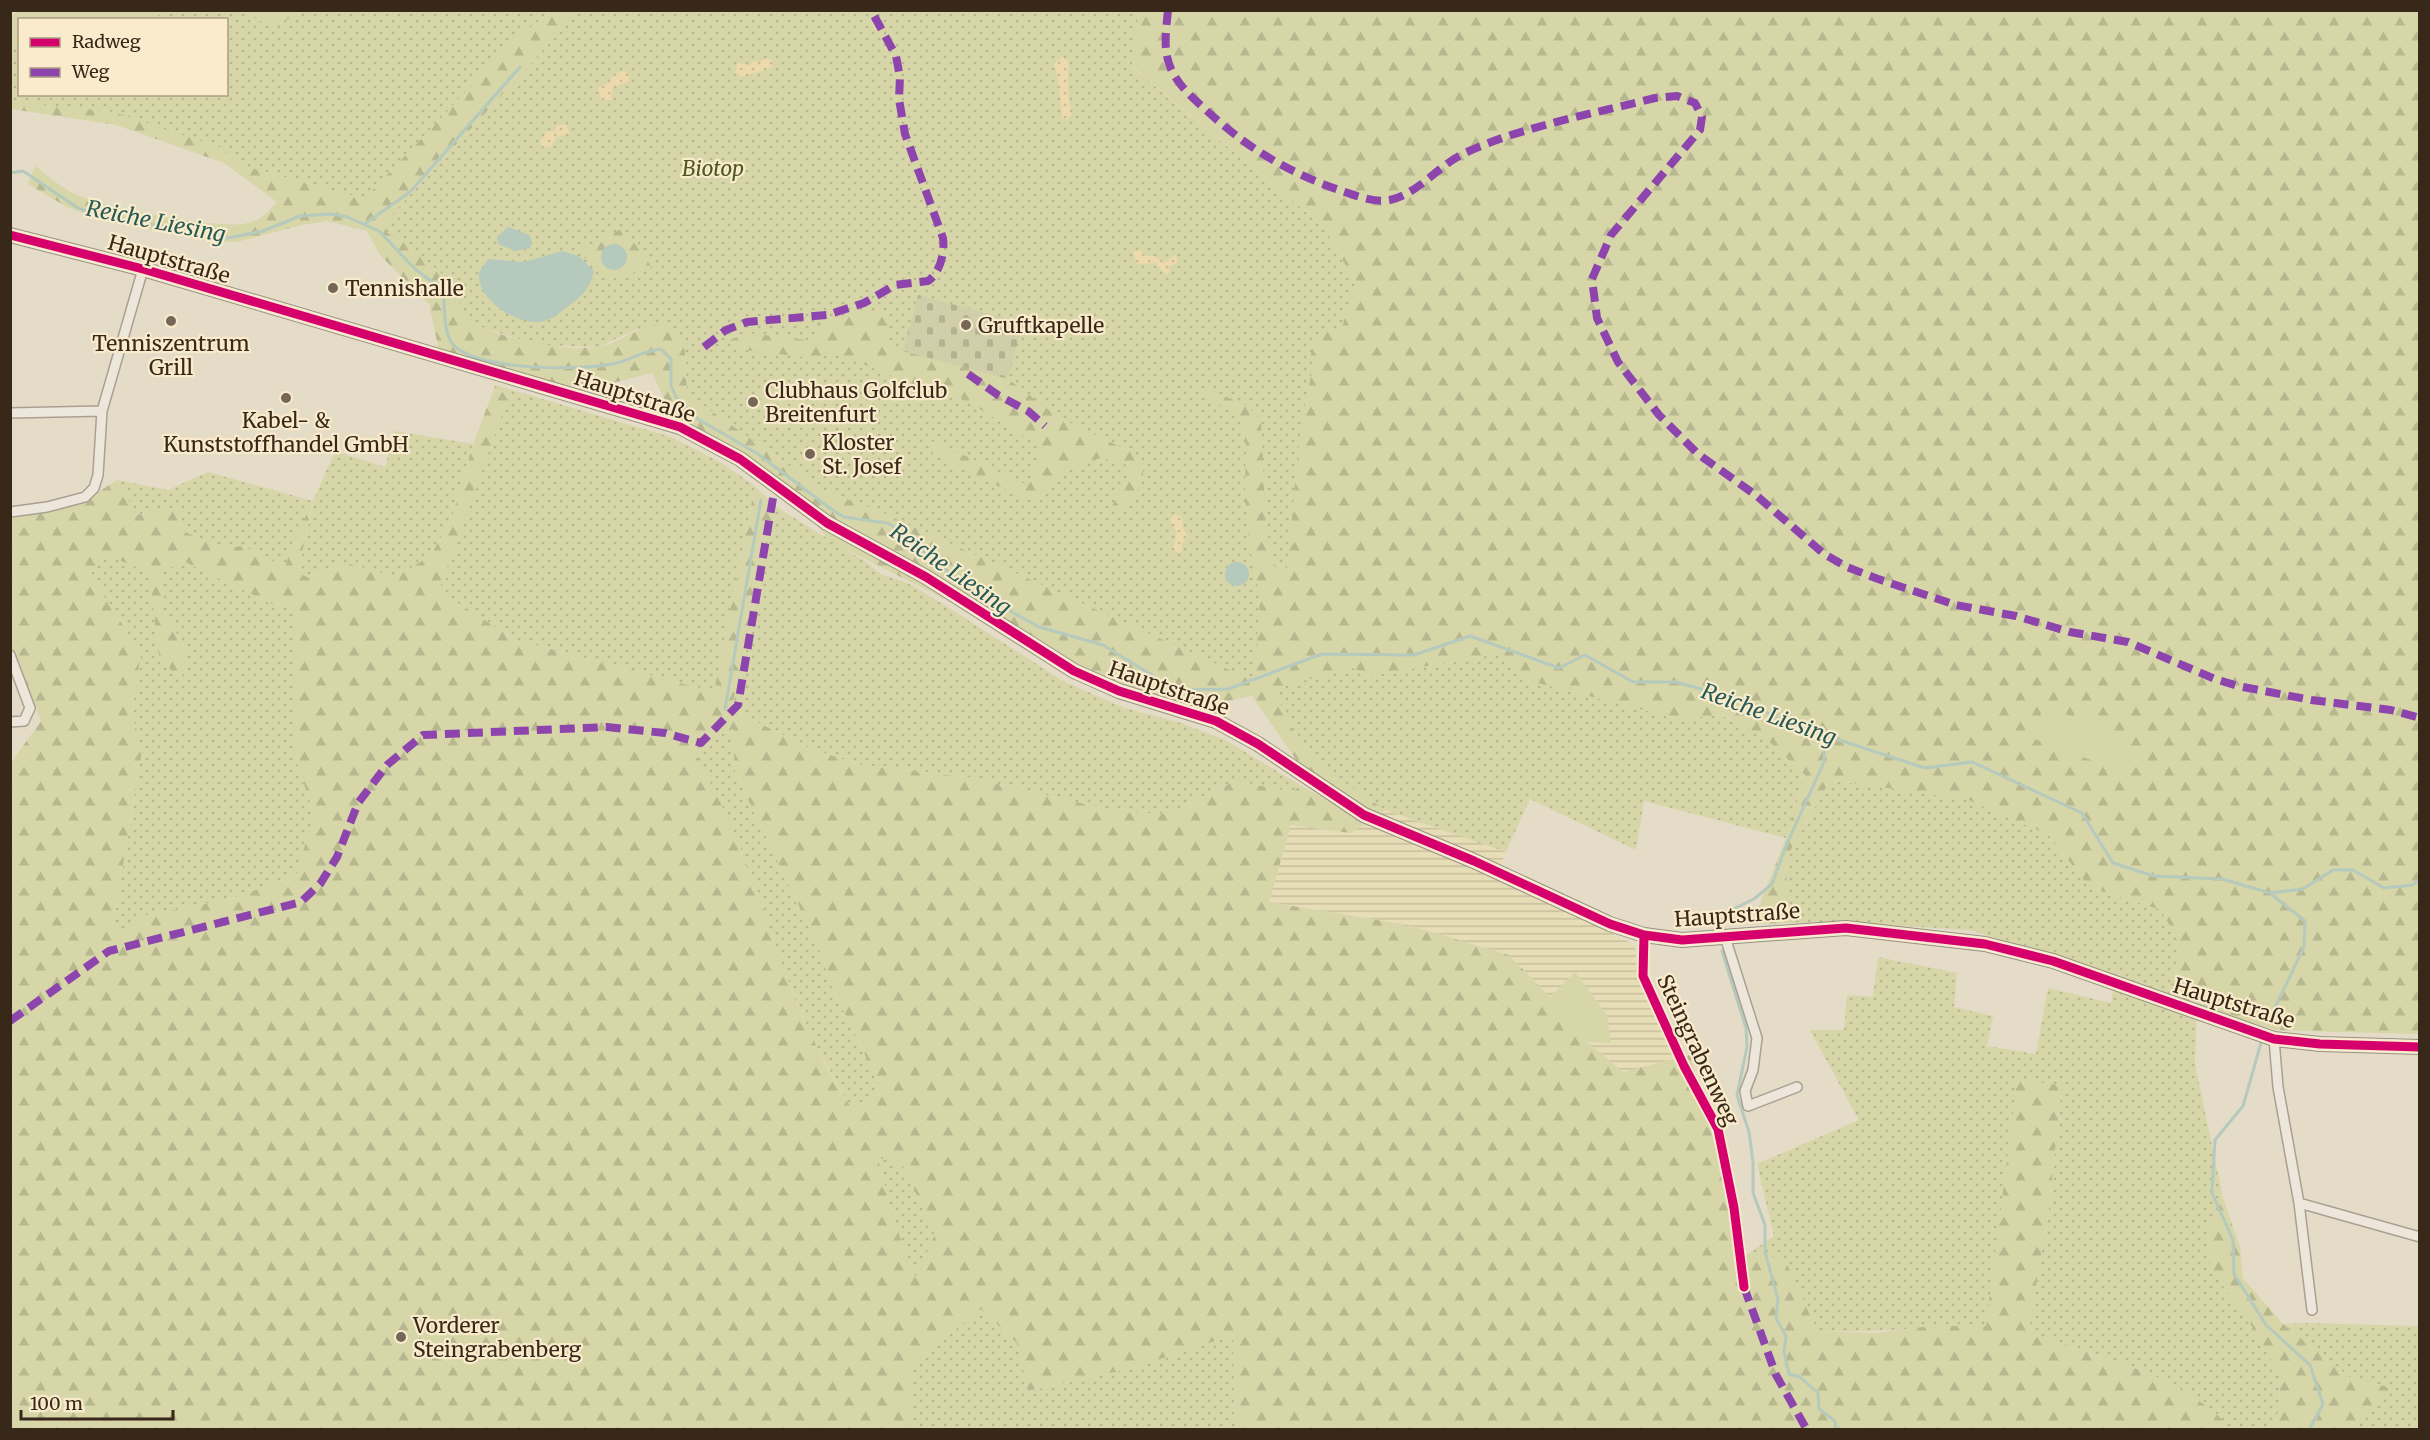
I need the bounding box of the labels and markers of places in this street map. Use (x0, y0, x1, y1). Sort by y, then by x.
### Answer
place label: Tennishalle (345, 275, 464, 302)
marker: Tennishalle (326, 281, 340, 295)
place label: Gruftkapelle (978, 312, 1104, 339)
marker: Tenniszentrum Grill (164, 314, 178, 328)
marker: Gruftkapelle (959, 318, 973, 332)
place label: Tenniszentrum Grill (92, 330, 250, 381)
place label: Clubhaus Golfclub Breitenfurt (765, 377, 947, 428)
marker: Kabel- & Kunststoffhandel GmbH (279, 391, 293, 405)
marker: Clubhaus Golfclub Breitenfurt (746, 395, 760, 409)
place label: Kabel- & Kunststoffhandel GmbH (163, 407, 409, 458)
place label: Kloster St. Josef (822, 429, 903, 480)
marker: Kloster St. Josef (803, 447, 817, 461)
place label: Vorderer Steingrabenberg (412, 1312, 582, 1363)
marker: Vorderer Steingrabenberg (394, 1330, 408, 1344)

